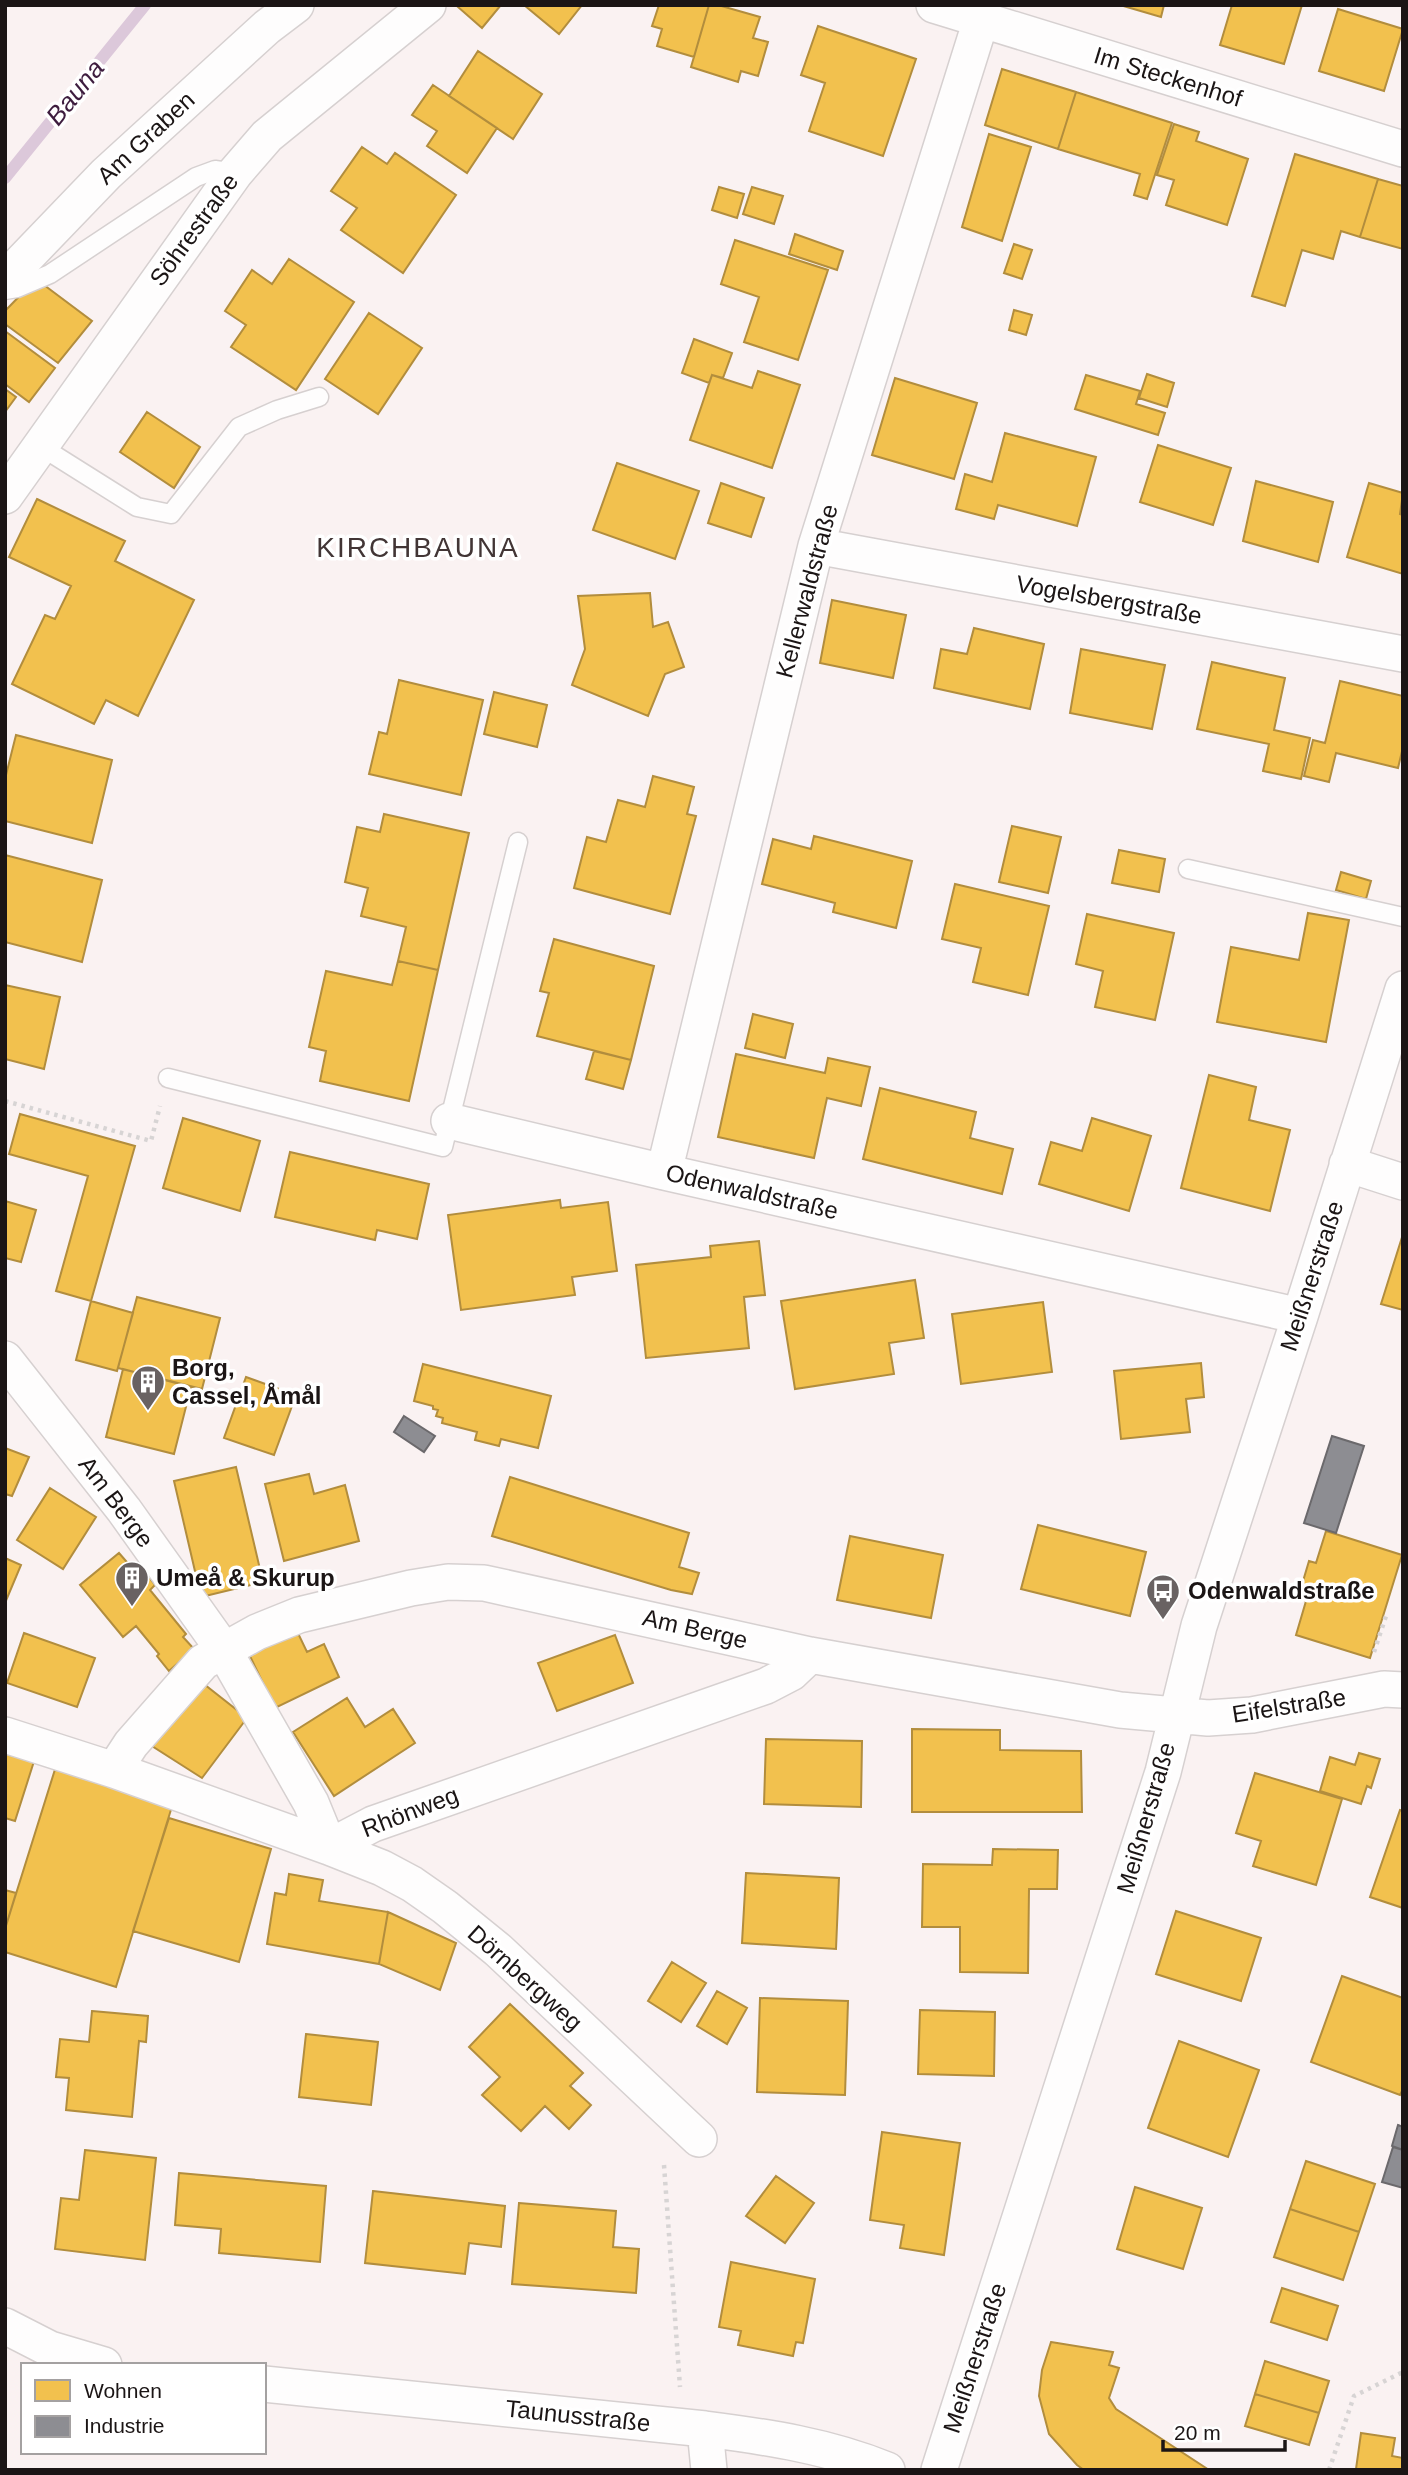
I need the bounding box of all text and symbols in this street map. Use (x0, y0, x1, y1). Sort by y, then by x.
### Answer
street label: Im Steckenhof (1091, 41, 1246, 112)
water label: Bauna (40, 53, 110, 131)
street label: Am Graben (92, 86, 200, 189)
street label: Söhrestraße (144, 168, 243, 291)
street label: Kellerwaldstraße (770, 501, 843, 681)
district label: KIRCHBAUNA (316, 532, 520, 563)
street label: Vogelsbergstraße (1014, 570, 1204, 629)
street label: Odenwaldstraße (663, 1159, 841, 1224)
street label: Meißnerstraße (1275, 1197, 1348, 1354)
place label: Borg, Cassel, Åmål (172, 1354, 321, 1409)
building icon: Borg, Cassel, Åmål (129, 1363, 167, 1412)
street label: Am Berge (74, 1451, 159, 1552)
building icon: Umeå & Skurup (113, 1559, 151, 1608)
place label: Umeå & Skurup (156, 1564, 335, 1591)
bus stop icon: Odenwaldstraße (1144, 1572, 1182, 1621)
place label: Odenwaldstraße (1188, 1577, 1375, 1604)
street label: Am Berge (640, 1603, 750, 1654)
street label: Eifelstraße (1230, 1683, 1348, 1728)
street label: Meißnerstraße (1111, 1739, 1180, 1897)
street label: Rhönweg (358, 1781, 462, 1842)
street label: Dörnbergweg (463, 1919, 588, 2036)
street label: Meißnerstraße (938, 2279, 1011, 2436)
legend (21, 2363, 266, 2454)
text: Wohnen (84, 2379, 162, 2402)
street label: Taunusstraße (504, 2394, 652, 2437)
scale bar (1163, 2408, 1286, 2452)
text: Industrie (84, 2414, 165, 2437)
text: 20 m (1174, 2421, 1221, 2444)

